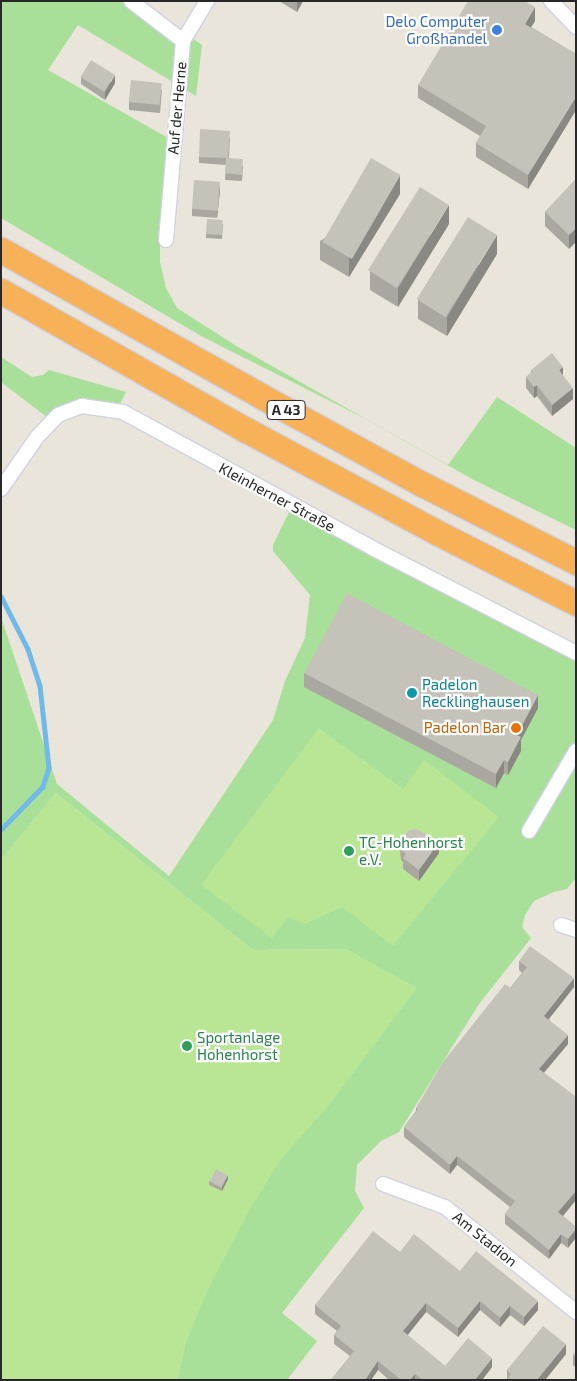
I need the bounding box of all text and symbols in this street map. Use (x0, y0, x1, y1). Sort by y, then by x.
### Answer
place label: Delo Computer Großhandel (385, 12, 487, 47)
marker: Delo Computer Großhandel (491, 24, 503, 36)
street label: Auf der Herne (164, 60, 190, 156)
road number: A 43 (266, 398, 306, 422)
street label: Kleinherner Straße (216, 459, 338, 535)
place label: Padelon Recklinghausen (422, 675, 529, 710)
marker: Padelon Recklinghausen (406, 687, 418, 699)
place label: Padelon Bar (424, 719, 506, 737)
marker: Padelon Bar (510, 722, 522, 734)
place label: TC-Hohenhorst e.V. (359, 833, 463, 868)
marker: TC-Hohenhorst e.V. (343, 845, 355, 857)
place label: Sportanlage Hohenhorst (197, 1028, 280, 1063)
marker: Sportanlage Hohenhorst (181, 1040, 193, 1052)
street label: Am Stadion (449, 1208, 521, 1270)

